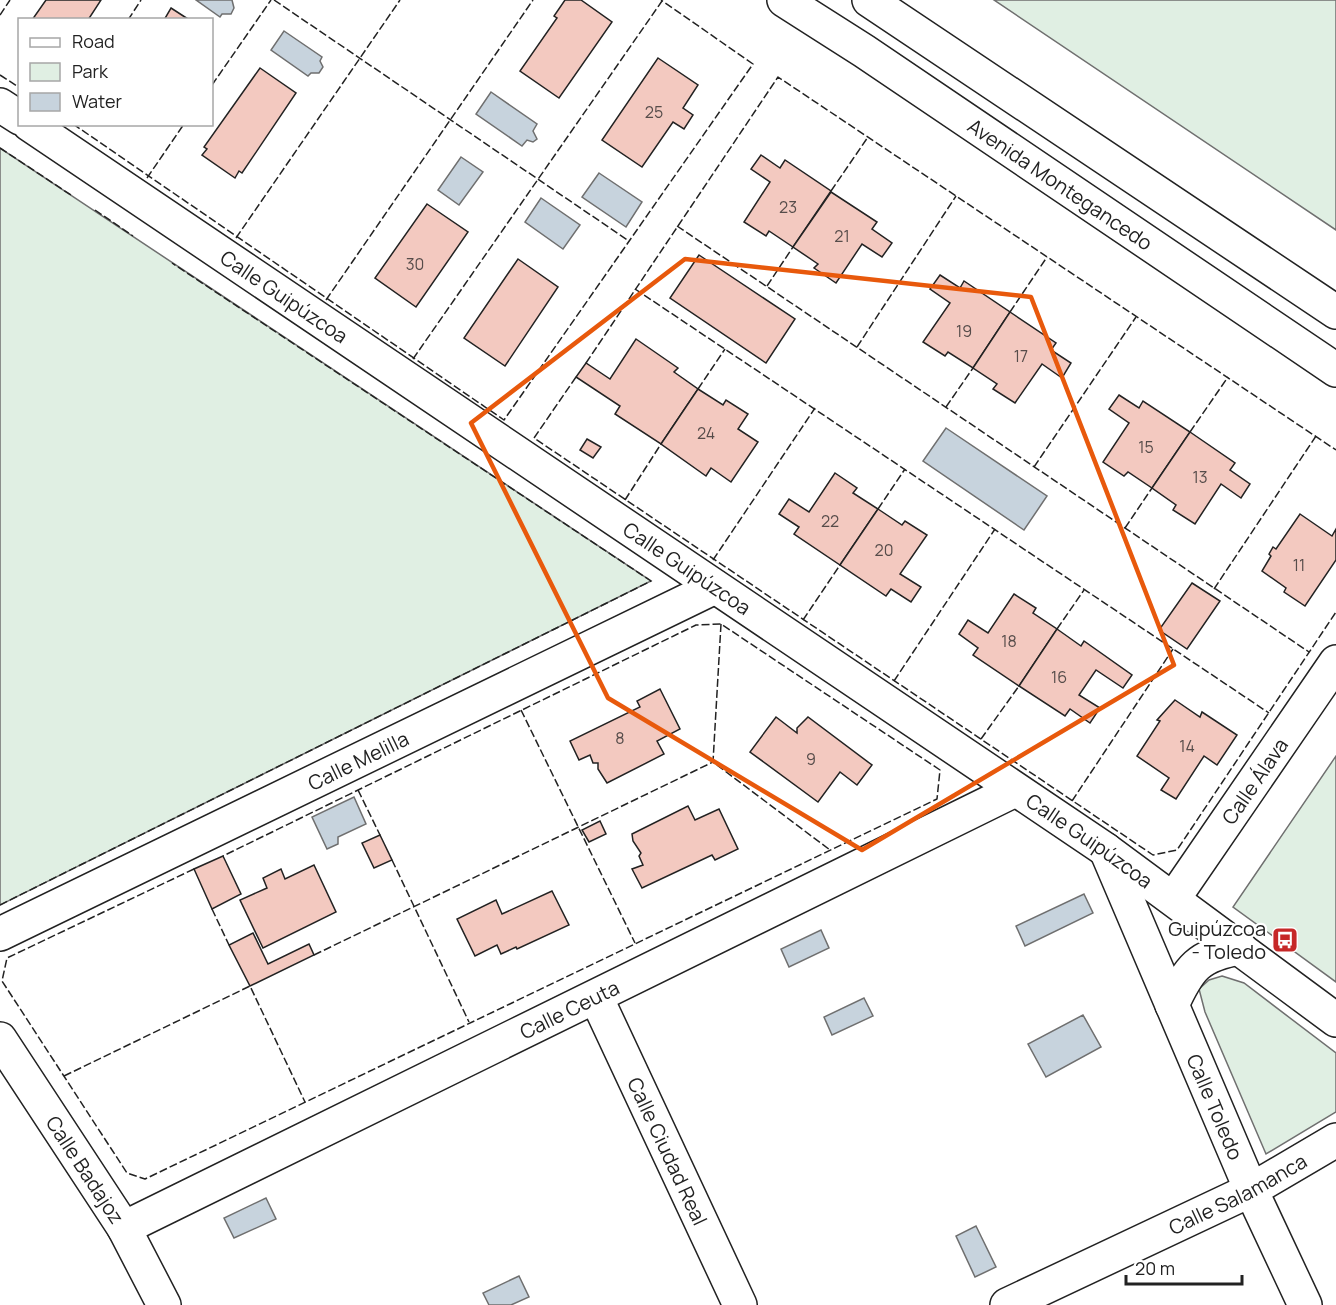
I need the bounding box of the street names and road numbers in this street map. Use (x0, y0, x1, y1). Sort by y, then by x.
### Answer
street label: Avenida Montegancedo (963, 112, 1158, 256)
street label: Calle Guipúzcoa (215, 243, 353, 349)
street label: Calle Guipúzcoa (618, 515, 756, 620)
street label: Calle Melilla (303, 724, 413, 796)
street label: Calle Álava (1215, 732, 1294, 829)
street label: Calle Guipúzcoa (1021, 787, 1159, 894)
street label: Calle Ceuta (515, 973, 623, 1045)
street label: Calle Toledo (1181, 1049, 1250, 1164)
street label: Calle Ciudad Real (622, 1073, 714, 1229)
street label: Calle Badajoz (40, 1110, 131, 1229)
street label: Calle Salamanca (1164, 1147, 1311, 1240)

